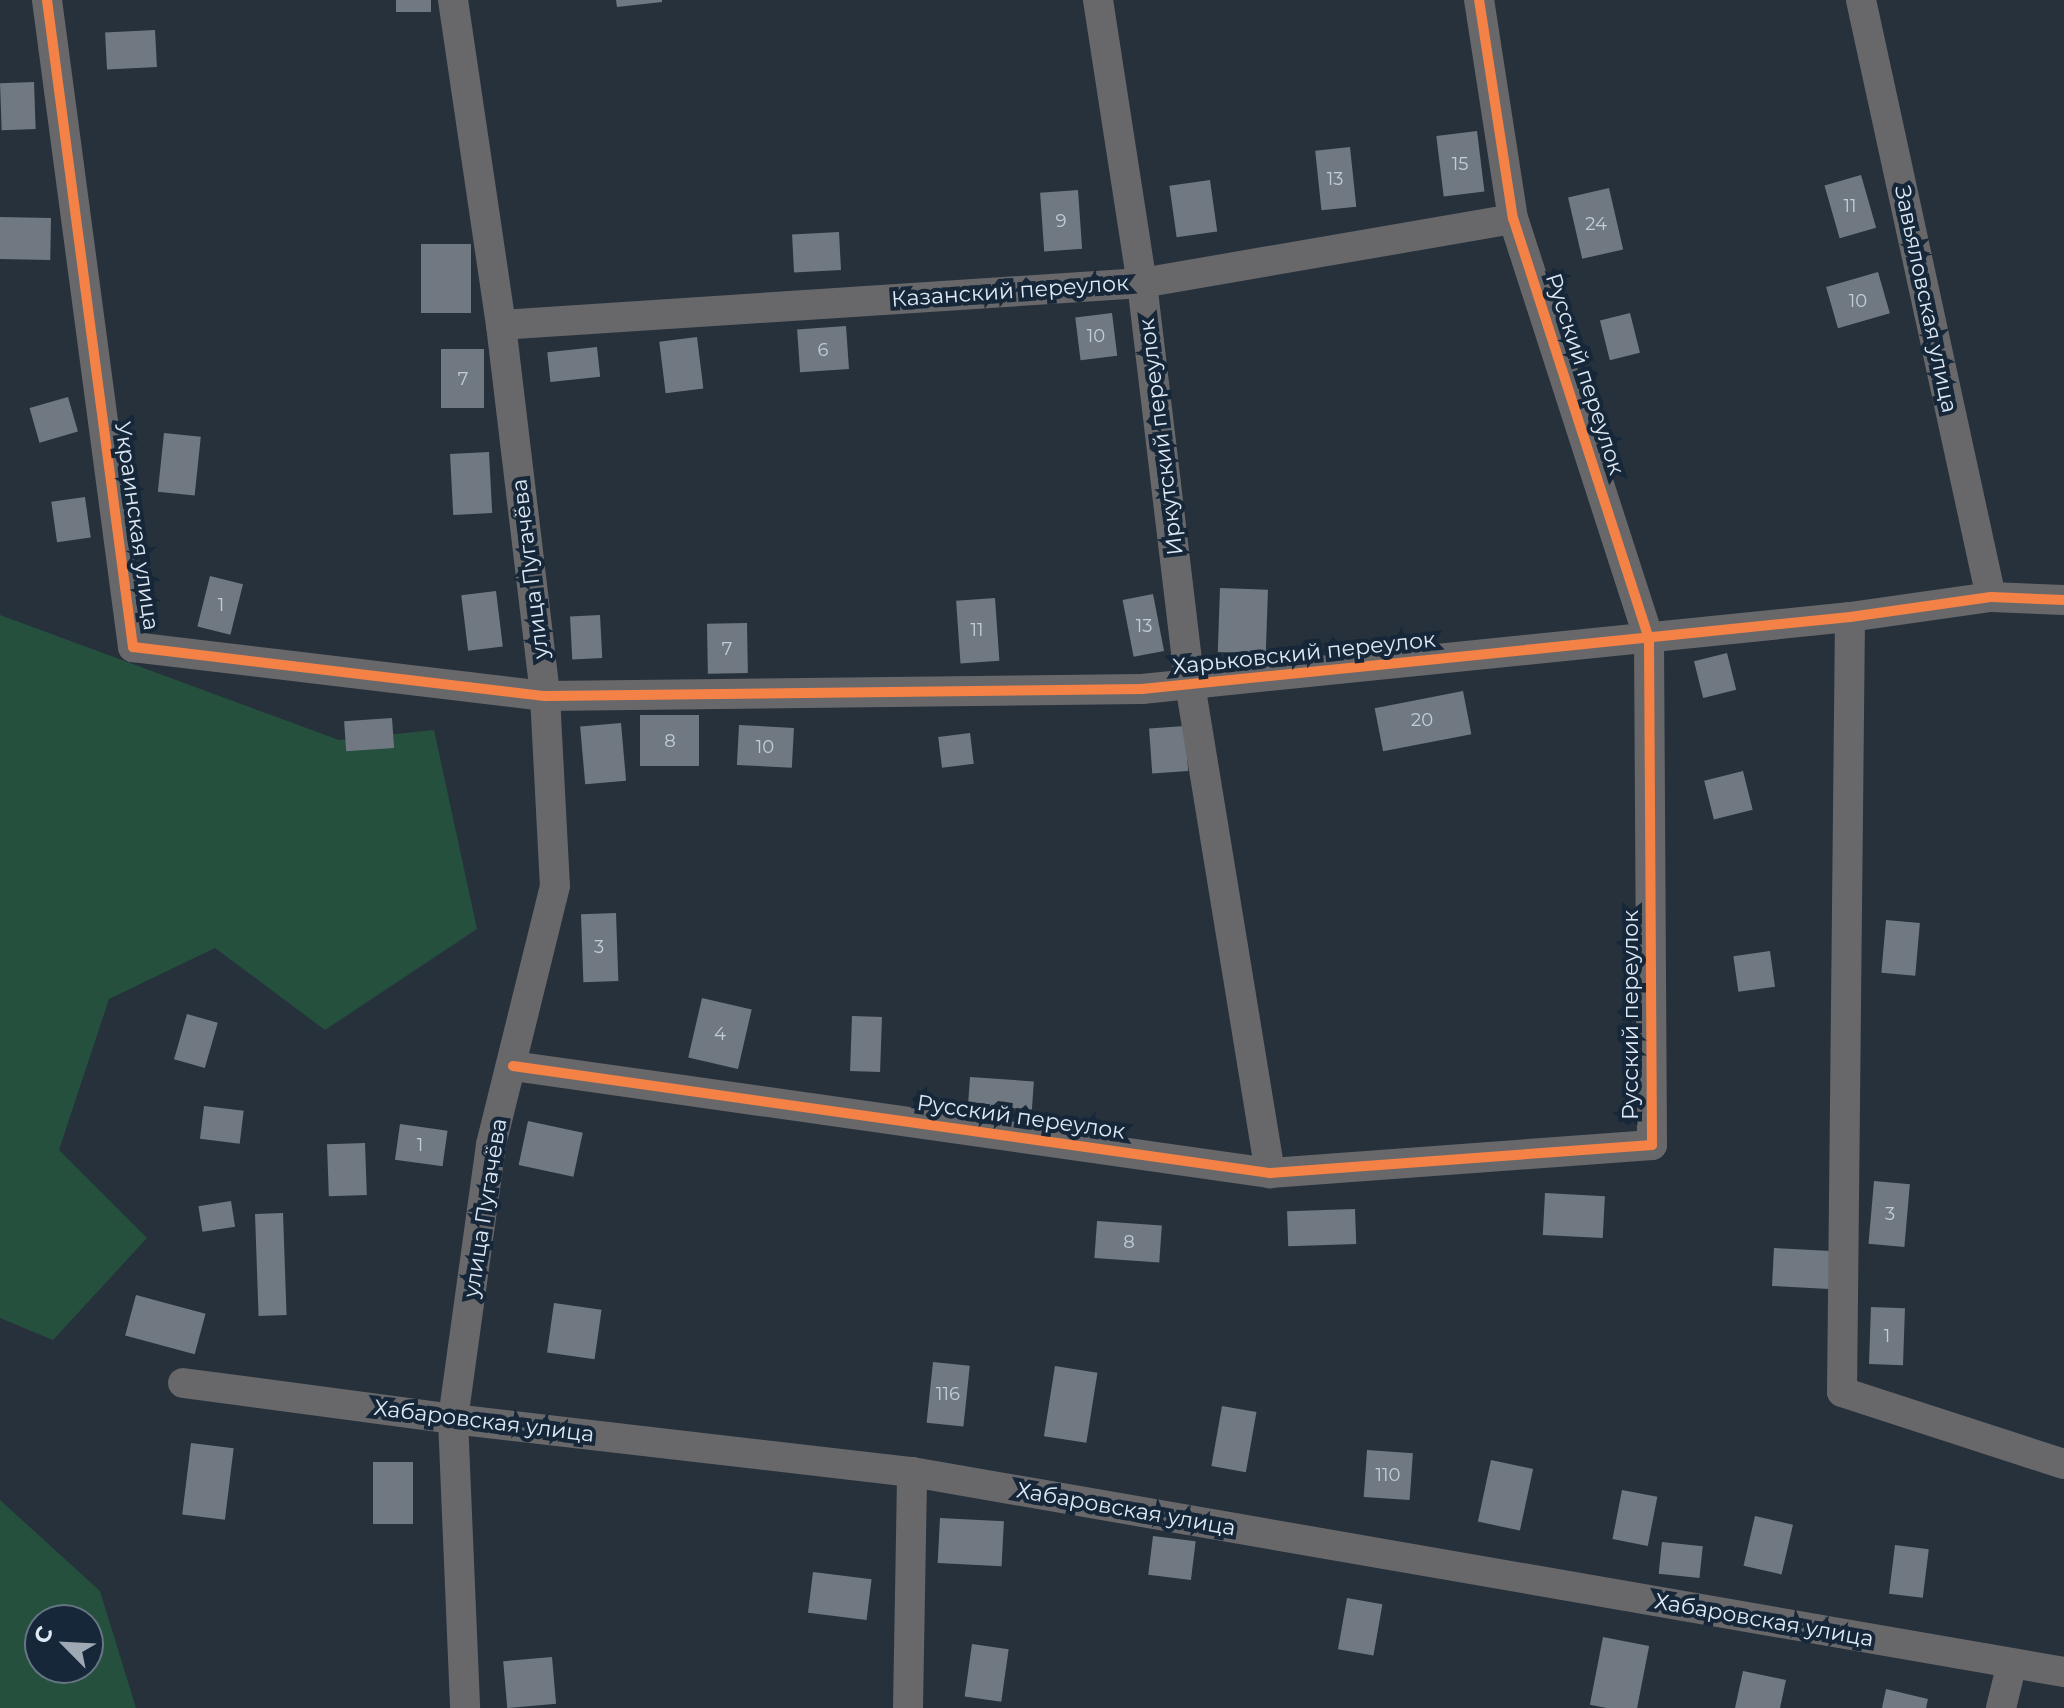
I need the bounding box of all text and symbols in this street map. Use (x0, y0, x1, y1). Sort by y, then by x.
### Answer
house number: 15 (1452, 153, 1468, 175)
house number: 13 (1327, 168, 1343, 190)
street label: Завьяловская улица (1889, 183, 1963, 415)
house number: 11 (1844, 195, 1856, 217)
house number: 9 (1056, 210, 1066, 232)
house number: 24 (1585, 213, 1607, 235)
street label: Казанский переулок (890, 270, 1130, 312)
street label: Русский переулок (1540, 270, 1630, 478)
house number: 10 (1849, 290, 1867, 312)
street label: Иркутский переулок (1133, 317, 1189, 557)
house number: 10 (1087, 325, 1105, 347)
house number: 6 (818, 339, 828, 361)
house number: 7 (458, 368, 468, 390)
street label: Украинская улица (109, 420, 165, 632)
street label: улица Пугачёва (506, 478, 554, 660)
house number: 1 (218, 594, 224, 616)
house number: 13 (1136, 615, 1152, 637)
house number: 11 (971, 619, 983, 641)
street label: Харьковский переулок (1171, 626, 1437, 680)
house number: 7 (722, 638, 732, 660)
house number: 20 (1411, 709, 1433, 731)
house number: 8 (664, 730, 676, 752)
house number: 10 (756, 736, 774, 758)
street label: Русский переулок (1618, 910, 1644, 1120)
house number: 3 (594, 936, 604, 958)
house number: 4 (714, 1023, 726, 1045)
street label: Русский переулок (915, 1089, 1127, 1145)
street label: улица Пугачёва (458, 1116, 512, 1300)
house number: 1 (417, 1134, 423, 1156)
house number: 3 (1885, 1203, 1895, 1225)
house number: 8 (1123, 1231, 1135, 1253)
house number: 1 (1884, 1325, 1890, 1347)
house number: 116 (936, 1383, 960, 1405)
street label: Хабаровская улица (372, 1394, 596, 1448)
house number: 110 (1376, 1464, 1400, 1486)
street label: Хабаровская улица (1014, 1477, 1238, 1541)
street label: Хабаровская улица (1652, 1588, 1876, 1652)
north arrow (24, 1604, 104, 1684)
text: С (28, 1622, 59, 1648)

